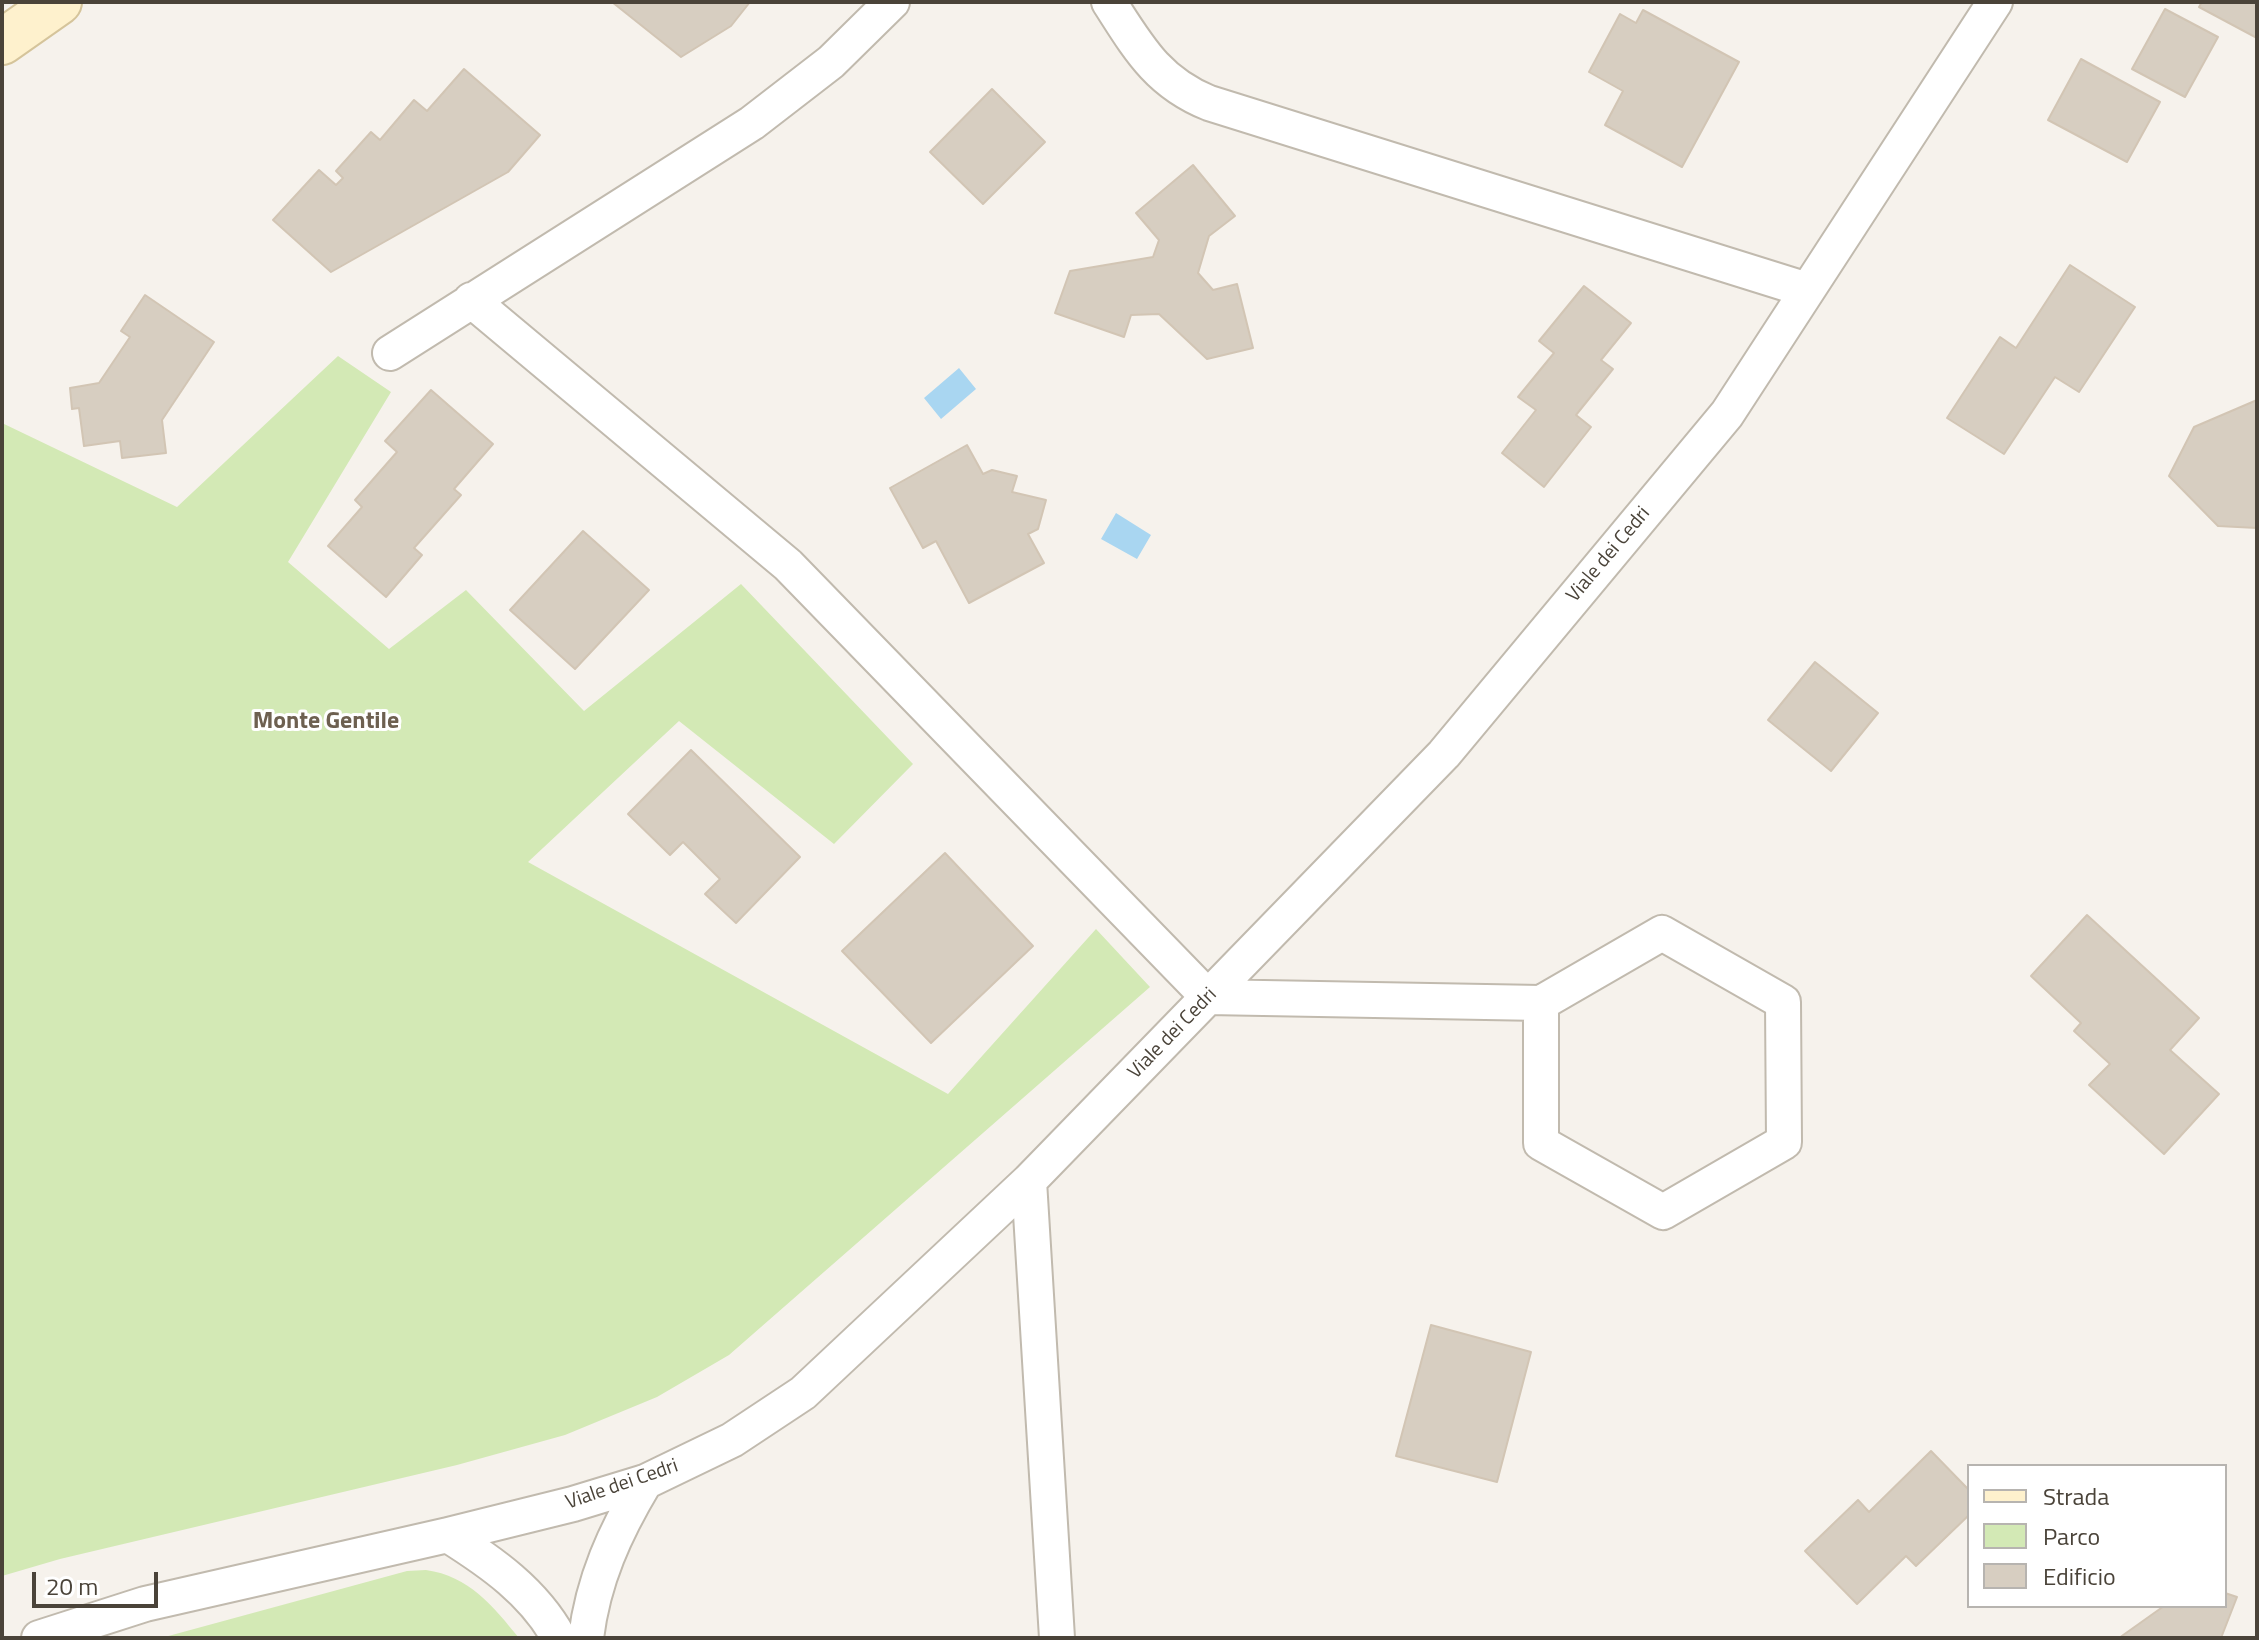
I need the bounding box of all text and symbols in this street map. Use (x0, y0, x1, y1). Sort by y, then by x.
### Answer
street label: Viale dei Cedri (1562, 502, 1656, 608)
district label: Monte Gentile (253, 708, 399, 736)
street label: Viale dei Cedri (1124, 983, 1222, 1085)
street label: Viale dei Cedri (563, 1455, 681, 1515)
legend (1967, 1464, 2227, 1608)
text: Strada (2043, 1478, 2109, 1514)
text: Parco (2043, 1518, 2100, 1554)
scale bar (36, 1556, 162, 1606)
text: Edificio (2043, 1558, 2116, 1594)
text: 20 m (46, 1568, 98, 1604)

